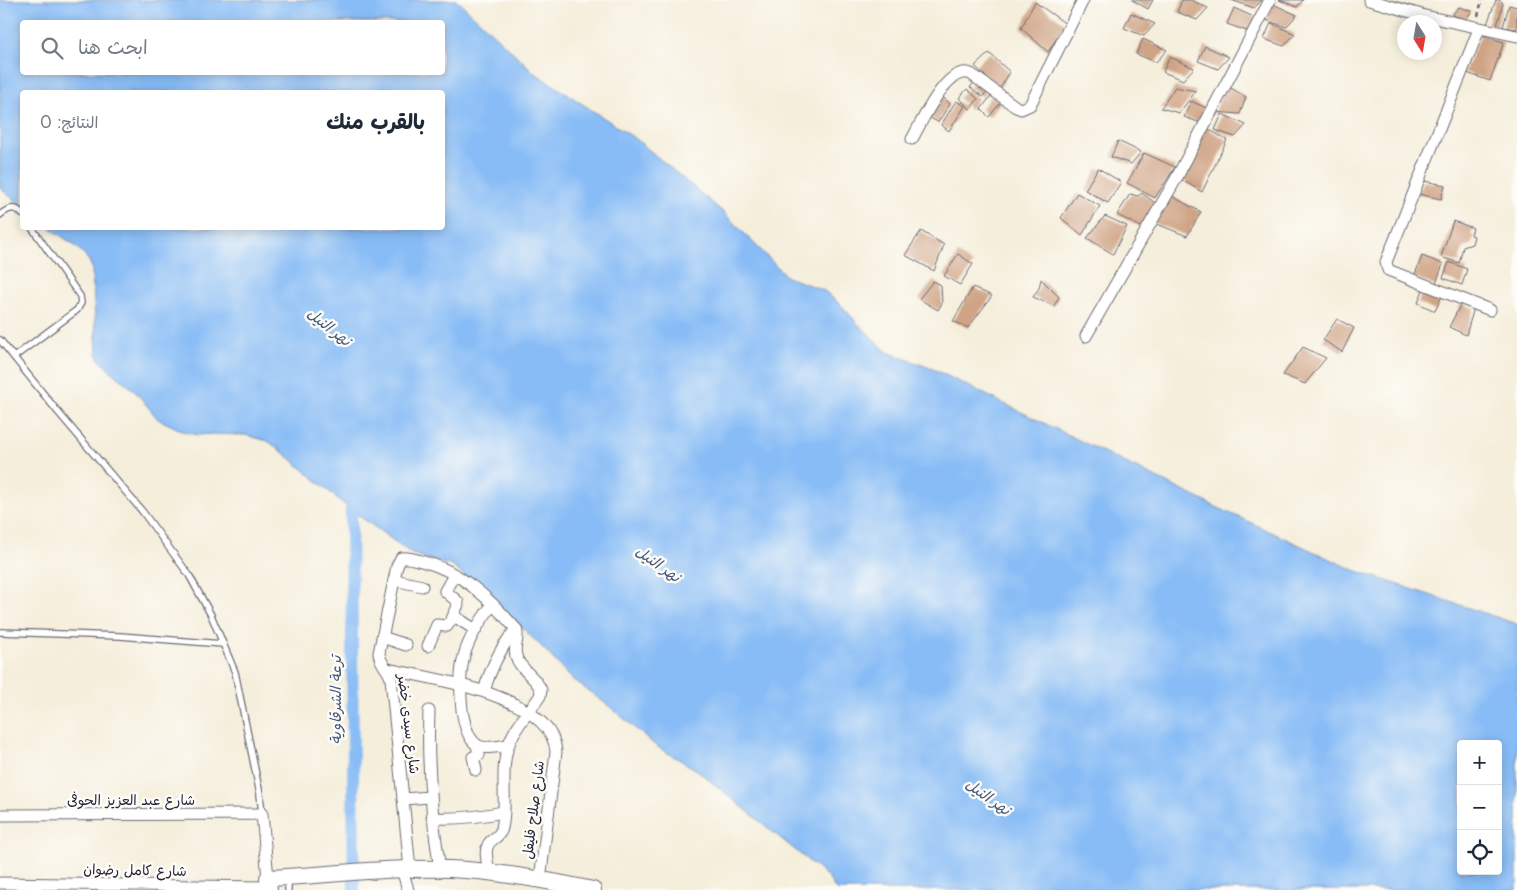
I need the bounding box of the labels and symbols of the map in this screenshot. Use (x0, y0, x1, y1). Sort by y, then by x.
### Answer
north arrow (1397, 15, 1442, 60)
water label: نهر النيل (303, 301, 358, 352)
water label: نهر النيل (631, 539, 688, 588)
water label: ترعة الشرقاوية (323, 653, 346, 744)
street label: شارع سيدى خضر (393, 672, 426, 775)
street label: شارع صلاح فليفل (516, 759, 549, 860)
water label: نهر النيل (961, 772, 1018, 821)
street label: شارع عبد العزيز الحوفى (67, 789, 195, 810)
street label: شارع كامل رضوان (83, 858, 187, 881)

